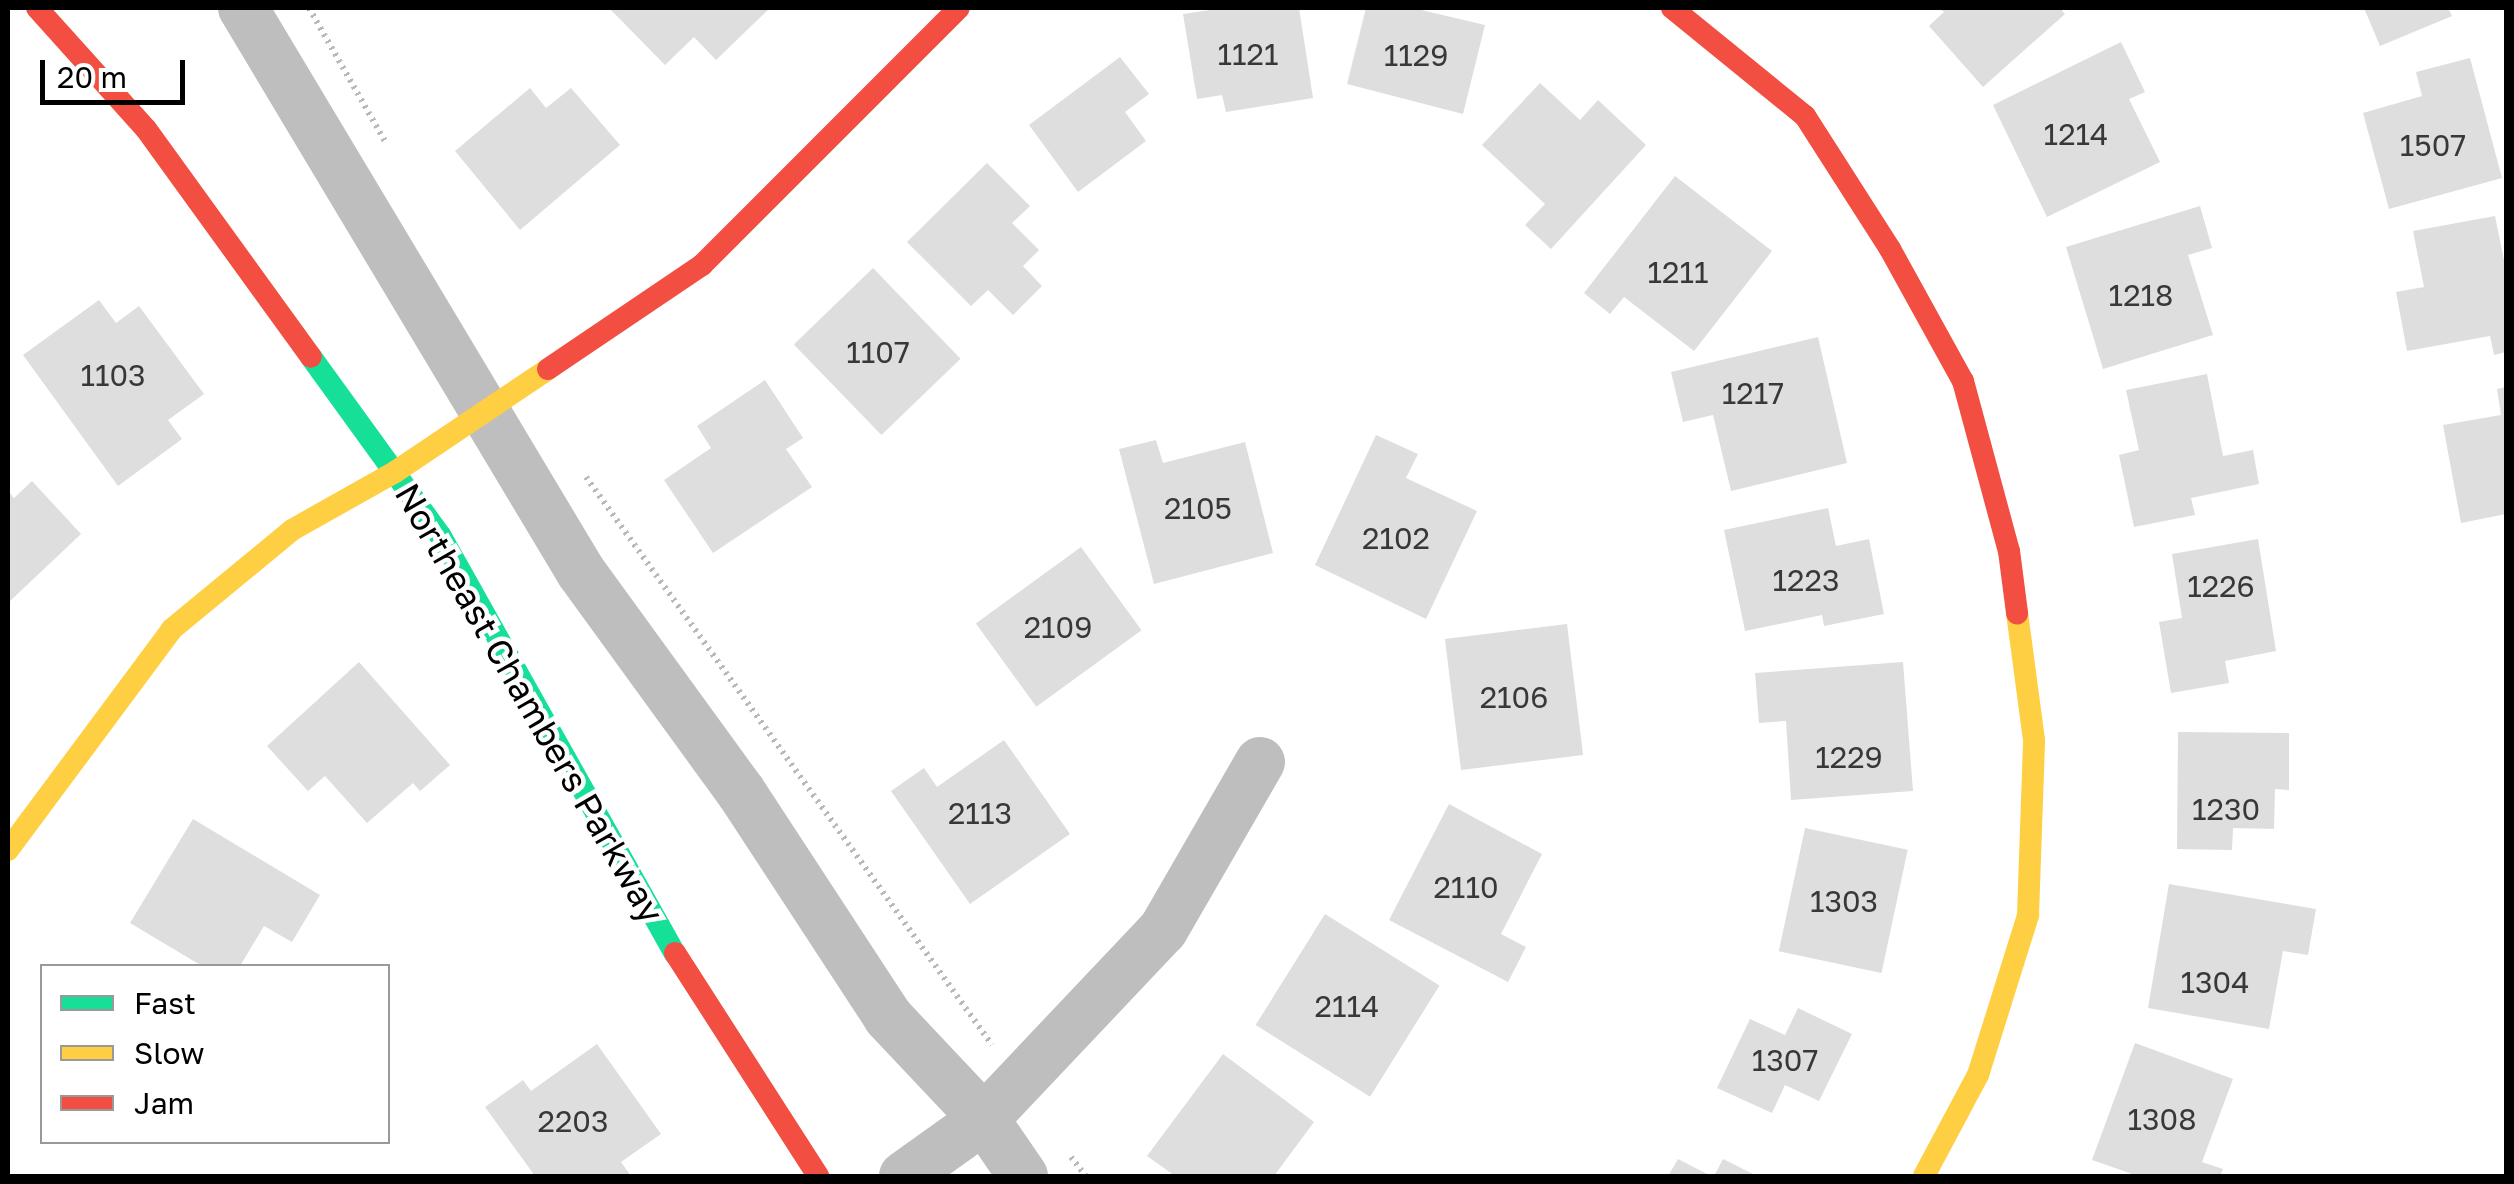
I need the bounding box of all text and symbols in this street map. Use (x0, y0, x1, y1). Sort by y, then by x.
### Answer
house number: 1121 (1217, 36, 1279, 72)
house number: 1129 (1384, 37, 1448, 73)
scale bar (45, 40, 190, 102)
text: 20 m (57, 59, 127, 95)
house number: 1214 (2044, 116, 2108, 152)
house number: 1507 (2400, 127, 2466, 163)
house number: 1211 (1647, 254, 1709, 290)
house number: 1218 (2109, 277, 2173, 313)
house number: 1107 (846, 334, 910, 370)
house number: 1103 (80, 357, 146, 393)
house number: 1217 (1722, 375, 1784, 411)
street label: Northeast Chambers Parkway (387, 476, 673, 930)
house number: 2105 (1164, 490, 1232, 526)
house number: 2102 (1362, 520, 1430, 556)
house number: 1223 (1773, 562, 1839, 598)
house number: 1226 (2187, 568, 2255, 604)
house number: 2109 (1024, 609, 1092, 645)
house number: 2106 (1480, 679, 1548, 715)
house number: 1229 (1815, 739, 1883, 775)
house number: 1230 (2192, 791, 2260, 827)
house number: 2113 (948, 795, 1012, 831)
house number: 2110 (1433, 869, 1499, 905)
house number: 1303 (1810, 883, 1878, 919)
legend (40, 964, 390, 1144)
house number: 1304 (2181, 964, 2249, 1000)
text: Fast (134, 985, 196, 1021)
house number: 2114 (1315, 988, 1379, 1024)
text: Slow (134, 1035, 205, 1071)
house number: 1307 (1752, 1042, 1818, 1078)
text: Jam (134, 1085, 194, 1121)
house number: 1308 (2128, 1101, 2196, 1137)
house number: 2203 (538, 1103, 608, 1139)

